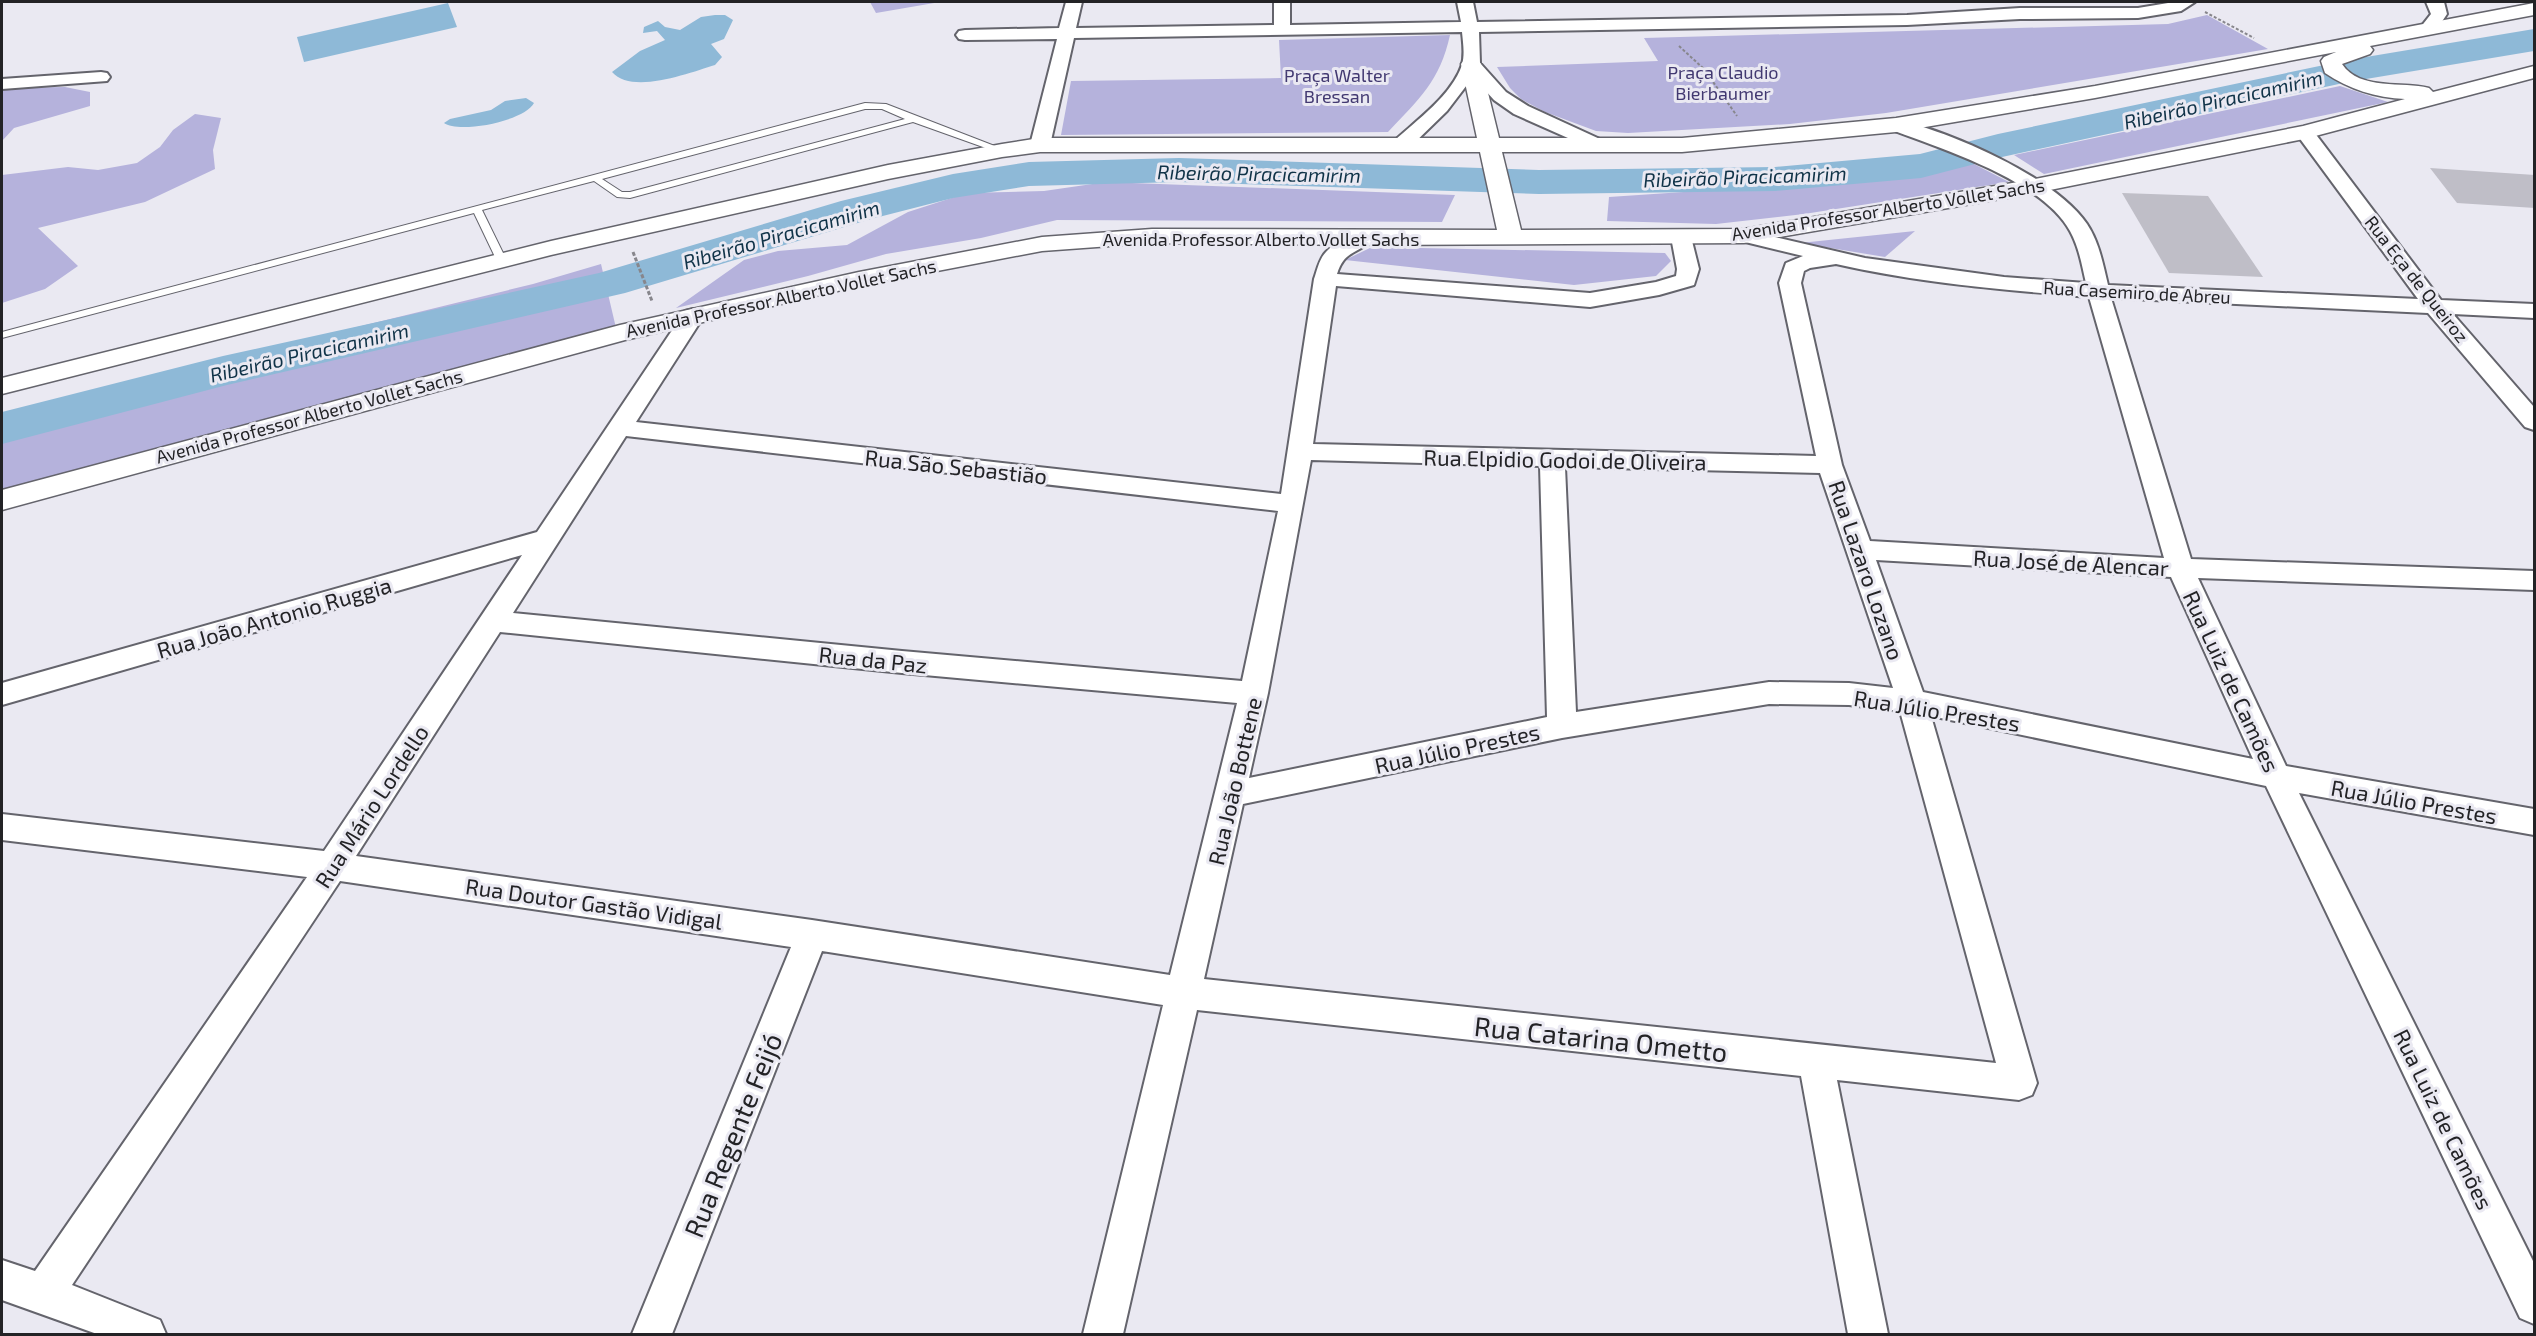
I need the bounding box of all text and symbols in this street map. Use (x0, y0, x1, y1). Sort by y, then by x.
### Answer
park label: Praça Claudio Bierbaumer (1667, 61, 1779, 104)
park label: Praça Walter Bressan (1284, 64, 1390, 107)
water label: Ribeirão Piracicamirim (2121, 64, 2325, 134)
water label: Ribeirão Piracicamirim (1157, 159, 1361, 187)
water label: Ribeirão Piracicamirim (1643, 160, 1847, 192)
street label: Avenida Professor Alberto Vollet Sachs (1730, 173, 2046, 245)
water label: Ribeirão Piracicamirim (680, 194, 882, 274)
street label: Rua Eça de Queiroz (2360, 211, 2473, 347)
street label: Avenida Professor Alberto Vollet Sachs (1103, 228, 1419, 250)
street label: Avenida Professor Alberto Vollet Sachs (624, 254, 938, 342)
street label: Rua Casemiro de Abreu (2043, 276, 2231, 308)
water label: Ribeirão Piracicamirim (207, 317, 411, 387)
street label: Avenida Professor Alberto Vollet Sachs (153, 364, 465, 468)
street label: Rua São Sebastião (863, 443, 1049, 489)
street label: Rua Elpidio Godoi de Oliveira (1423, 444, 1707, 474)
street label: Rua Lazaro Lozano (1824, 477, 1910, 663)
street label: Rua José de Alencar (1973, 544, 2170, 580)
street label: Rua João Antonio Ruggia (154, 571, 394, 663)
street label: Rua Luiz de Camões (2179, 586, 2285, 776)
street label: Rua da Paz (817, 640, 929, 678)
street label: Rua Júlio Prestes (1852, 684, 2022, 736)
street label: Rua João Bottene (1202, 695, 1266, 867)
street label: Rua Júlio Prestes (1372, 718, 1542, 778)
street label: Rua Mário Lordello (309, 720, 433, 892)
street label: Rua Júlio Prestes (2329, 774, 2499, 828)
street label: Rua Doutor Gastão Vidigal (464, 872, 725, 934)
street label: Rua Catarina Ometto (1473, 1009, 1729, 1067)
street label: Rua Luiz de Camões (2389, 1025, 2499, 1213)
street label: Rua Regente Feijó (676, 1028, 788, 1242)

